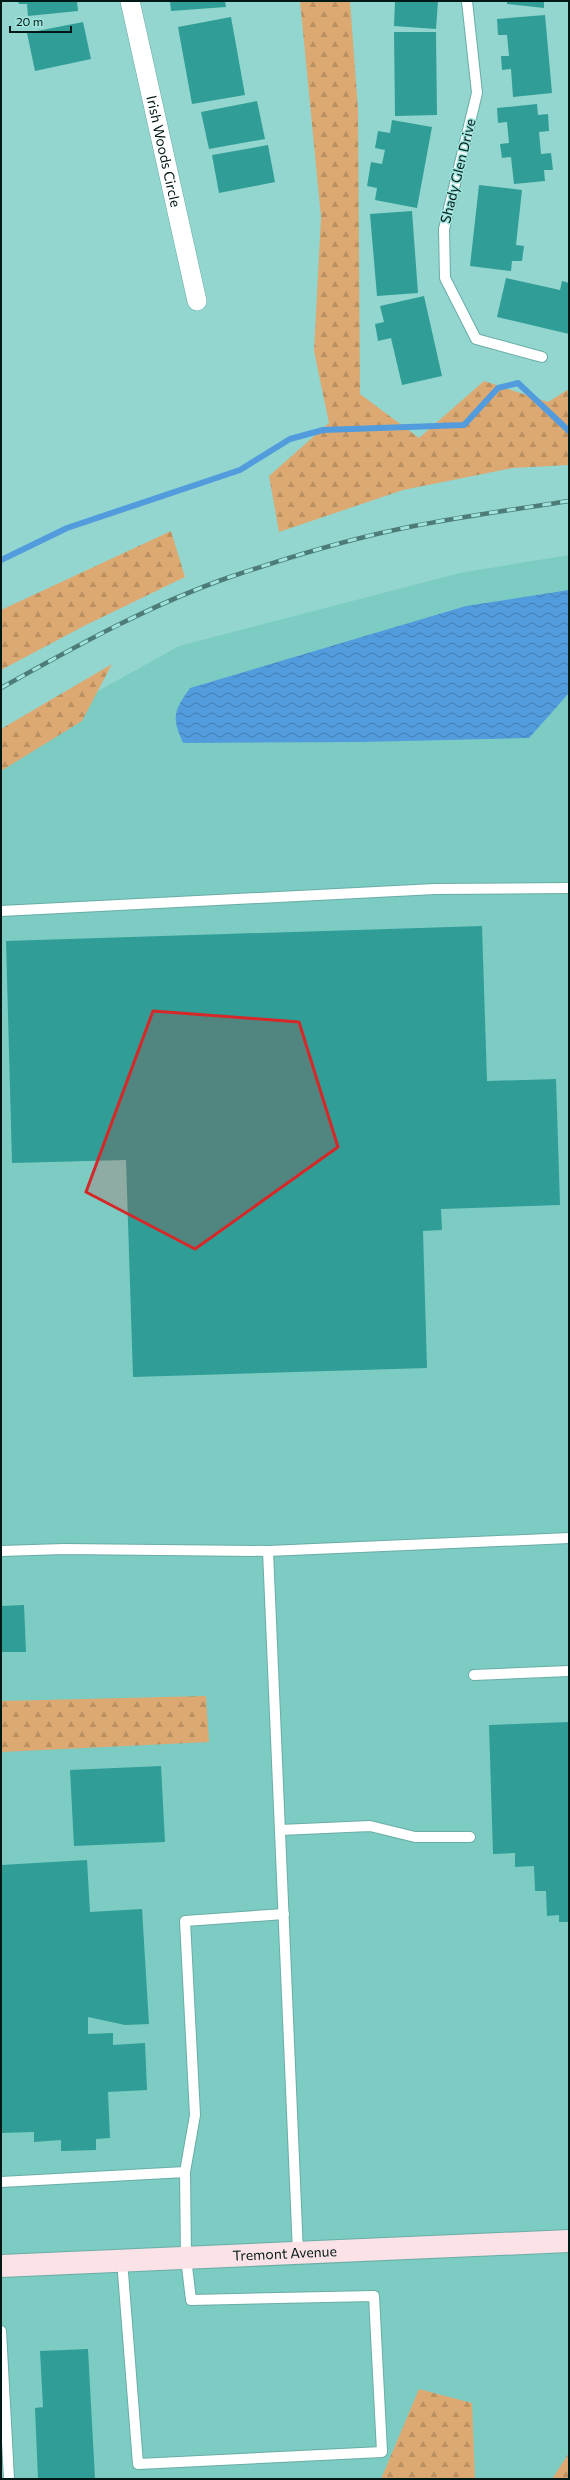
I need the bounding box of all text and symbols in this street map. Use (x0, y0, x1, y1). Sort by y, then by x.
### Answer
scale bar (10, 8, 71, 34)
text: 20 m (16, 14, 43, 28)
street label: Irish Woods Circle (143, 94, 185, 209)
street label: Shady Glen Drive (436, 117, 479, 225)
street label: Tremont Avenue (232, 2242, 337, 2264)

